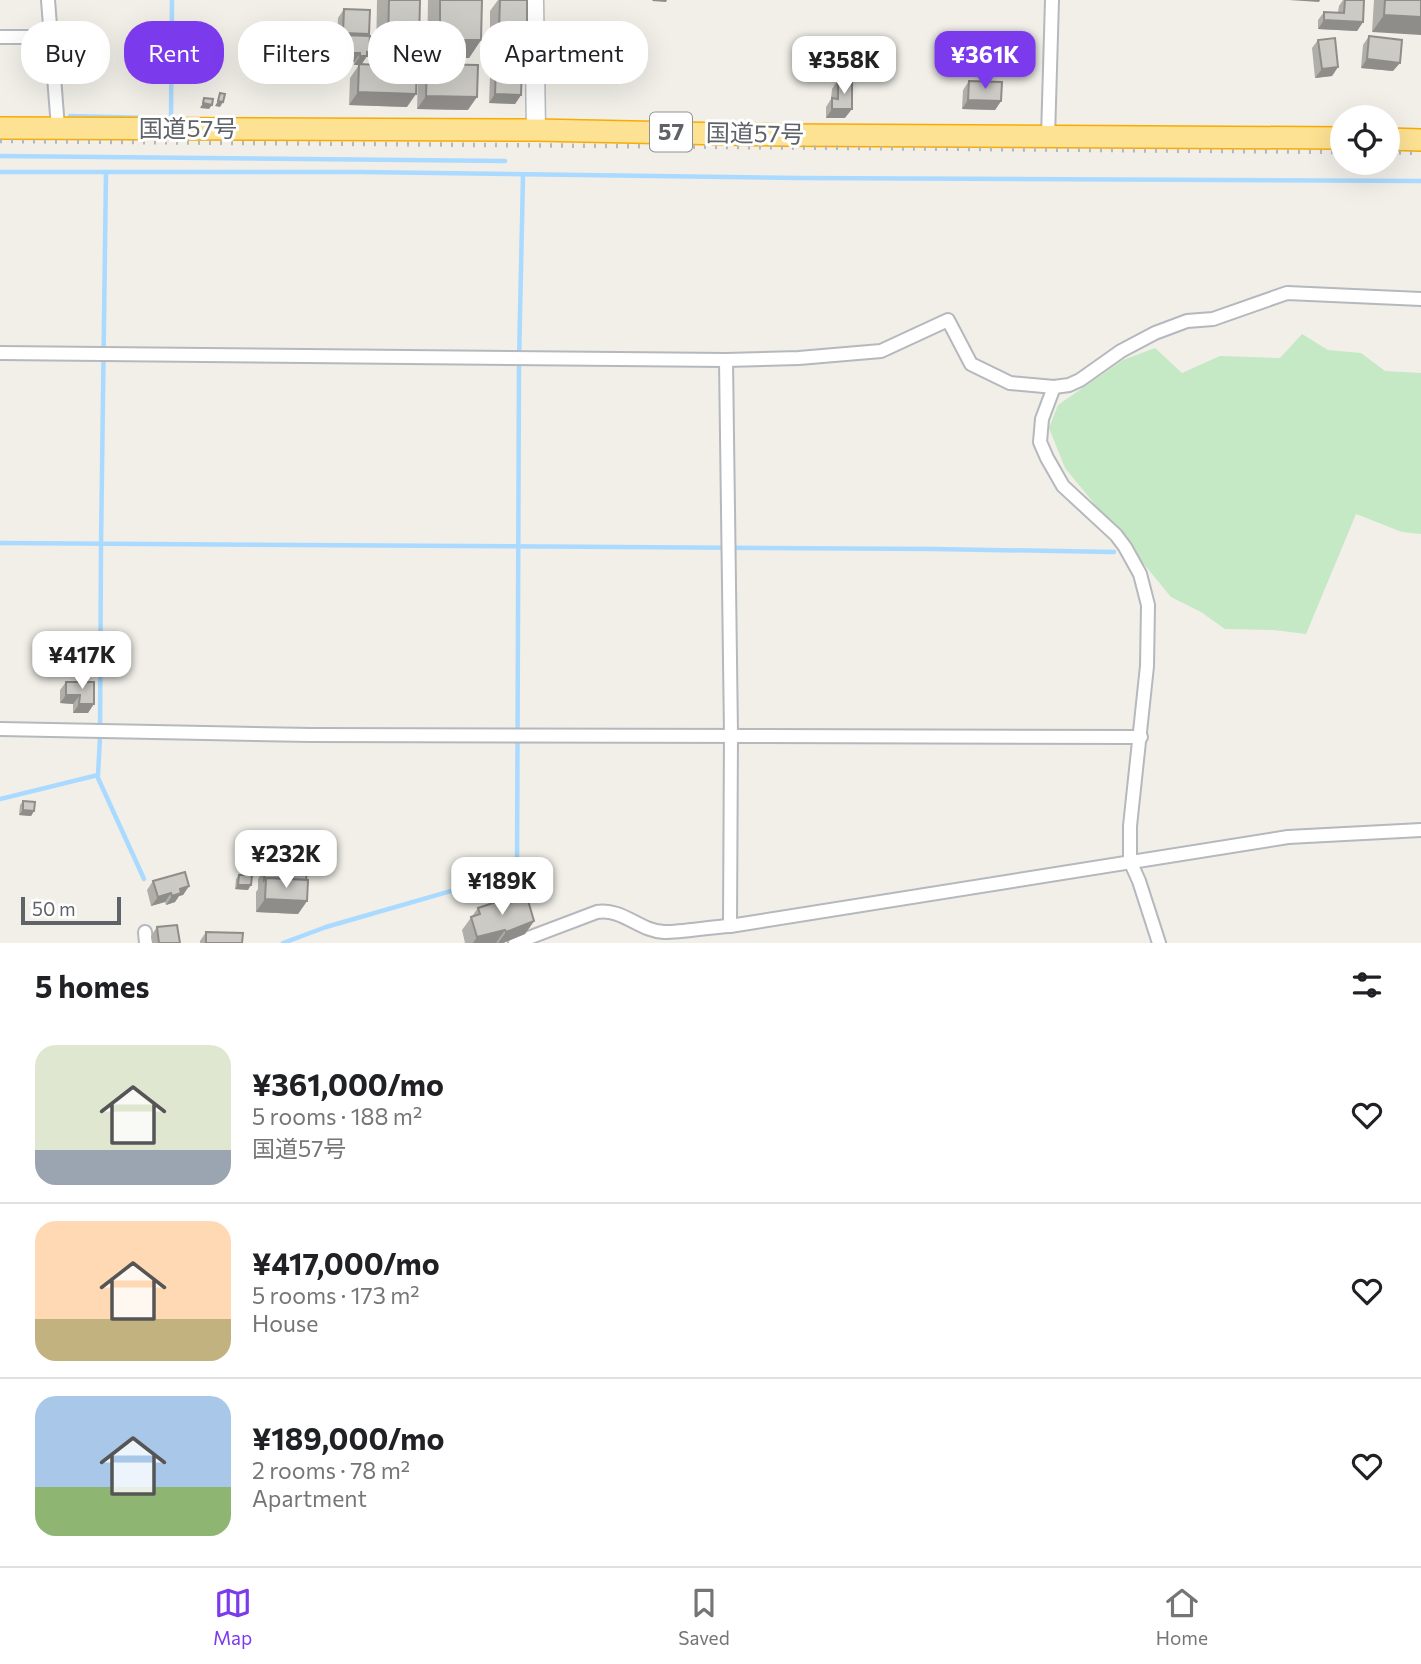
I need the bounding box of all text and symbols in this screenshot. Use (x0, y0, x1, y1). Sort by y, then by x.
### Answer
chip: Buy (21, 21, 110, 84)
chip: Rent (124, 21, 224, 84)
chip: Filters (238, 21, 354, 84)
chip: New (368, 21, 466, 84)
chip: Apartment (480, 21, 648, 84)
pin: ¥361K (936, 32, 1034, 91)
pin: ¥358K (795, 36, 893, 96)
text: ¥361K (951, 40, 1019, 68)
text: ¥358K (808, 45, 880, 73)
map controls (1330, 105, 1400, 175)
button: locate (1330, 105, 1400, 175)
street label: 国道57号 (139, 113, 237, 142)
road number: 57 (650, 113, 692, 152)
street label: 国道57号 (706, 117, 805, 148)
pin: ¥417K (33, 632, 131, 691)
text: ¥417K (48, 640, 116, 668)
pin: ¥232K (237, 830, 335, 890)
text: ¥232K (251, 839, 321, 867)
pin: ¥189K (453, 858, 551, 917)
text: ¥189K (467, 866, 537, 894)
scale bar (21, 894, 121, 926)
text: 50 m (32, 897, 76, 920)
icon: filters (1348, 966, 1386, 1004)
text: 5 homes (35, 967, 149, 1004)
text: ¥361,000/mo (252, 1065, 444, 1102)
icon: home (91, 1073, 175, 1157)
icon: heart (1348, 1096, 1386, 1134)
text: 5 rooms · 188 m² (252, 1102, 422, 1130)
text: 国道57号 (252, 1134, 346, 1162)
text: ¥417,000/mo (252, 1244, 440, 1281)
icon: home (91, 1249, 175, 1333)
icon: heart (1348, 1272, 1386, 1310)
text: 5 rooms · 173 m² (252, 1281, 419, 1309)
text: House (252, 1309, 318, 1337)
text: ¥189,000/mo (252, 1419, 444, 1456)
icon: home (91, 1424, 175, 1508)
icon: heart (1348, 1447, 1386, 1485)
text: 2 rooms · 78 m² (252, 1456, 410, 1484)
text: Apartment (252, 1484, 367, 1512)
tab: Map (213, 1584, 252, 1649)
tab: Saved (678, 1584, 730, 1649)
tab: Home (1156, 1584, 1208, 1649)

